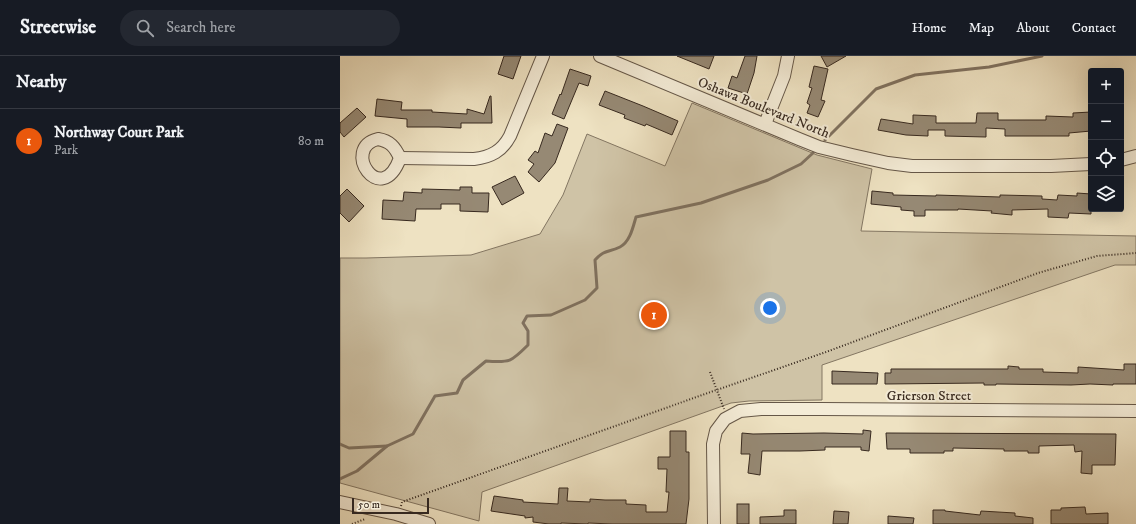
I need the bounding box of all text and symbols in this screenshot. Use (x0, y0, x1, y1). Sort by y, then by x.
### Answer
search box (120, 10, 400, 46)
text: Streetwise (20, 16, 96, 39)
icon: search (134, 17, 156, 39)
text: Search here (166, 18, 236, 37)
text: Home (912, 19, 946, 37)
text: Map (968, 19, 994, 37)
text: About (1016, 19, 1050, 37)
text: Contact (1072, 19, 1116, 37)
map controls (1088, 68, 1124, 212)
button: + (1088, 68, 1124, 104)
text: Nearby (16, 71, 66, 93)
street label: Oshawa Boulevard North (695, 73, 833, 143)
button: − (1088, 104, 1124, 140)
text: Northway Court Park (54, 123, 184, 142)
text: 1 (27, 133, 31, 149)
text: 80 m (298, 133, 324, 149)
button: locate (1088, 140, 1124, 176)
text: Park (54, 142, 78, 158)
button: layers (1088, 176, 1124, 212)
your location (760, 298, 780, 318)
pin: 1 (641, 300, 667, 330)
street label: Grierson Street (887, 387, 972, 405)
scale bar (352, 496, 429, 515)
text: 50 m (358, 498, 380, 512)

